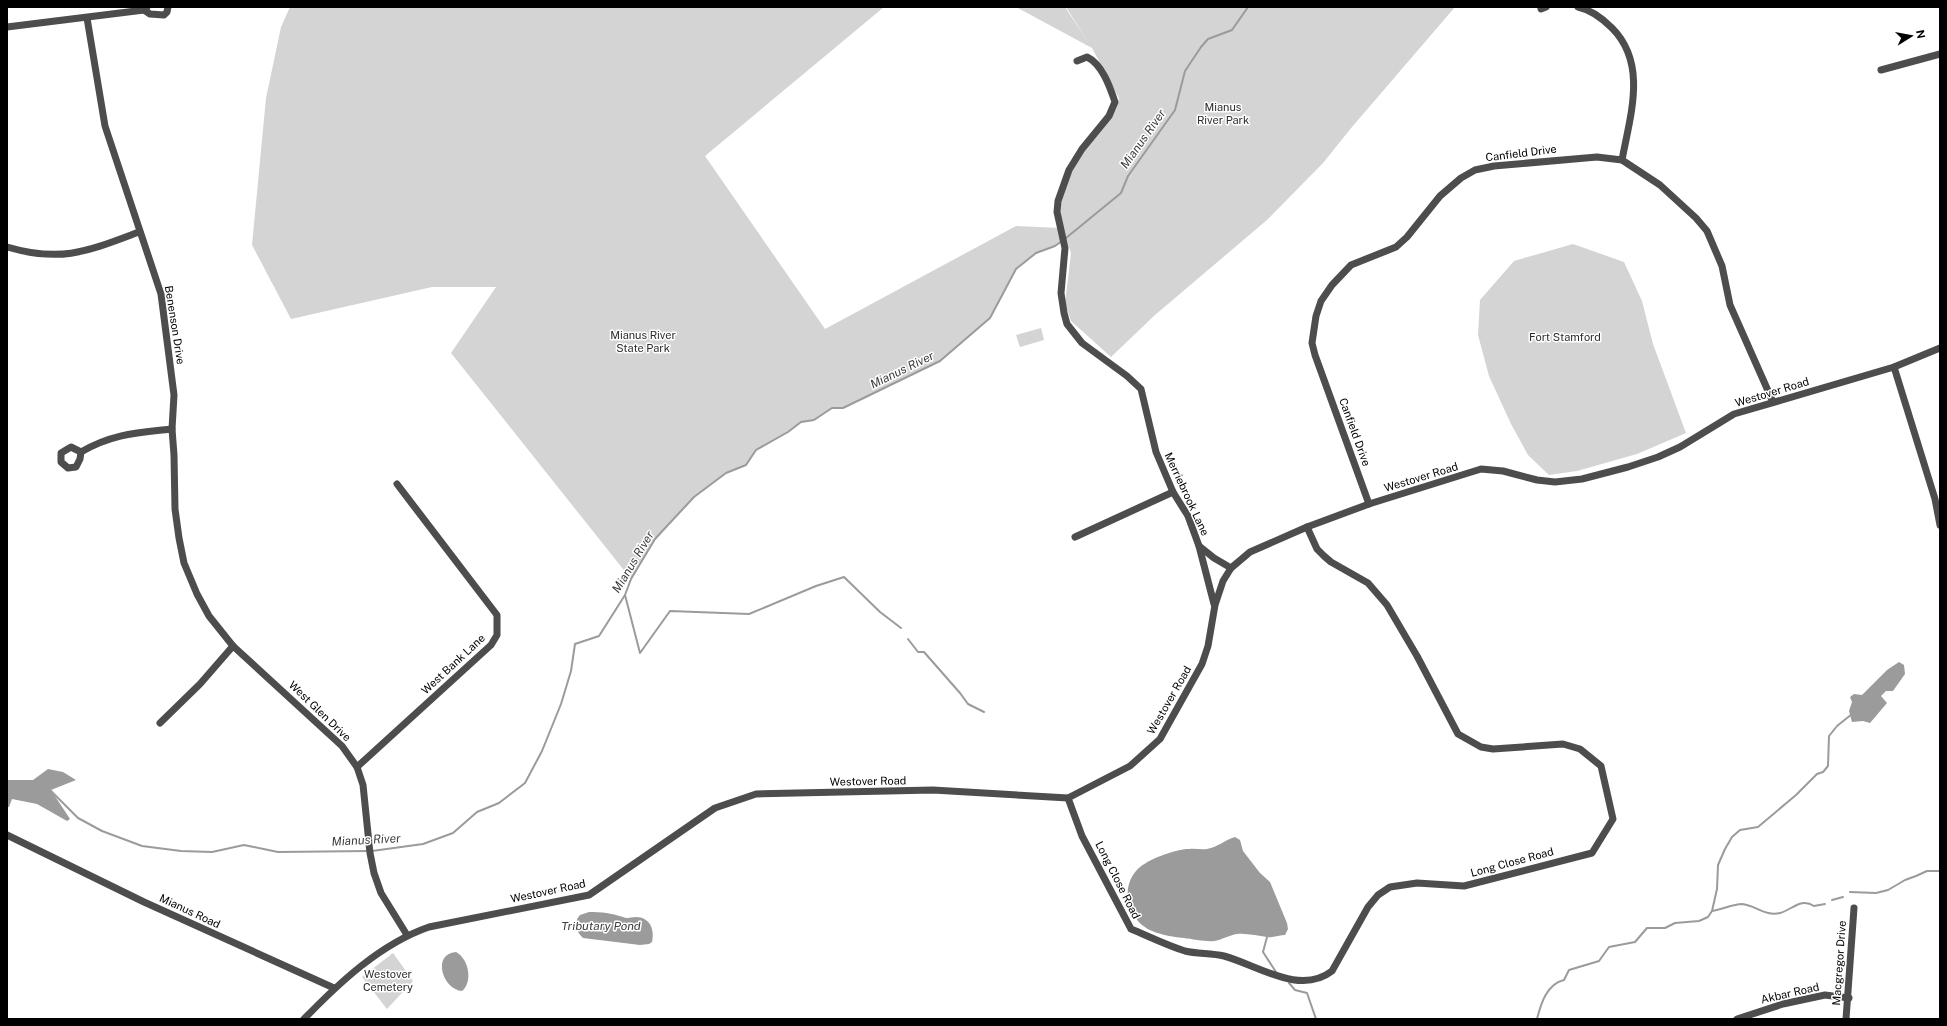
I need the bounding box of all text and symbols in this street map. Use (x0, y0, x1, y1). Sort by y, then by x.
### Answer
north arrow (1891, 16, 1931, 56)
text: N (1914, 29, 1928, 39)
park label: Mianus River Park (1197, 101, 1249, 126)
water label: Mianus River (1117, 106, 1169, 171)
street label: Canfield Drive (1485, 143, 1557, 163)
street label: Benenson Drive (163, 285, 187, 365)
park label: Mianus River State Park (610, 329, 676, 354)
park label: Fort Stamford (1529, 331, 1601, 343)
water label: Mianus River (868, 348, 937, 391)
street label: Westover Road (1734, 375, 1810, 409)
street label: Canfield Drive (1337, 396, 1373, 468)
street label: Merriebrook Lane (1162, 451, 1212, 537)
street label: Westover Road (1383, 460, 1459, 494)
water label: Mianus River (609, 528, 657, 595)
street label: West Bank Lane (419, 632, 487, 696)
street label: Westover Road (1145, 664, 1193, 736)
street label: West Glen Drive (287, 678, 353, 744)
street label: Westover Road (830, 774, 906, 788)
water label: Mianus River (331, 831, 401, 849)
street label: Long Close Road (1093, 839, 1143, 921)
street label: Long Close Road (1469, 845, 1555, 879)
street label: Westover Road (509, 877, 587, 905)
street label: Mianus Road (158, 892, 222, 930)
water label: Tributary Pond (561, 919, 641, 933)
street label: Macgregor Drive (1830, 920, 1848, 1006)
park label: Westover Cemetery (363, 968, 413, 993)
street label: Akbar Road (1760, 980, 1820, 1006)

